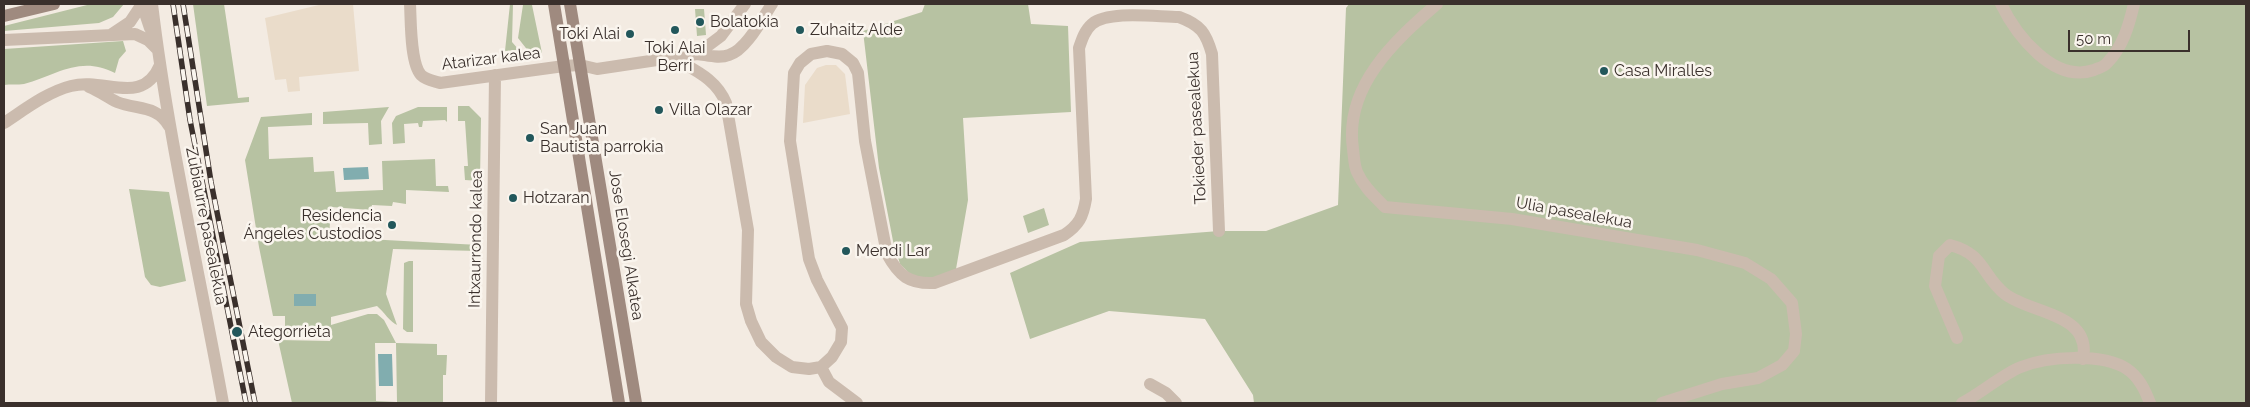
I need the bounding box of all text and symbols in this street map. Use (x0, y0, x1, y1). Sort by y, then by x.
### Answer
place label: Bolatokia (710, 12, 779, 32)
marker: Bolatokia (694, 16, 706, 28)
place label: Zuhaitz Alde (810, 20, 903, 40)
scale bar (2070, 20, 2192, 52)
place label: Toki Alai (559, 24, 620, 44)
marker: Toki Alai Berri (669, 24, 681, 36)
marker: Zuhaitz Alde (794, 24, 806, 36)
marker: Toki Alai (624, 28, 636, 40)
text: 50 m (2076, 30, 2111, 48)
place label: Toki Alai Berri (645, 38, 705, 76)
street label: Atarizar kalea (440, 43, 542, 75)
street label: Tokieder pasealekua (1183, 51, 1211, 205)
place label: Casa Miralles (1614, 61, 1712, 81)
marker: Casa Miralles (1598, 65, 1610, 77)
place label: Villa Olazar (669, 100, 752, 120)
marker: Villa Olazar (653, 104, 665, 116)
place label: San Juan Bautista parrokia (540, 119, 663, 157)
marker: San Juan Bautista parrokia (524, 132, 536, 144)
street label: Zubiaurre pasealekua (181, 146, 231, 306)
street label: Jose Elosegi Alkatea (605, 168, 647, 322)
street label: Intxaurrondo kalea (465, 170, 487, 308)
place label: Hotzaran (523, 188, 590, 208)
marker: Hotzaran (507, 192, 519, 204)
street label: Ulia pasealekua (1514, 193, 1634, 233)
place label: Residencia Ángeles Custodios (243, 206, 382, 244)
marker: Residencia Ángeles Custodios (386, 219, 398, 231)
place label: Mendi Lar (856, 241, 930, 261)
marker: Mendi Lar (840, 245, 852, 257)
place label: Ategorrieta (248, 322, 331, 342)
marker: Ategorrieta (230, 325, 244, 339)

